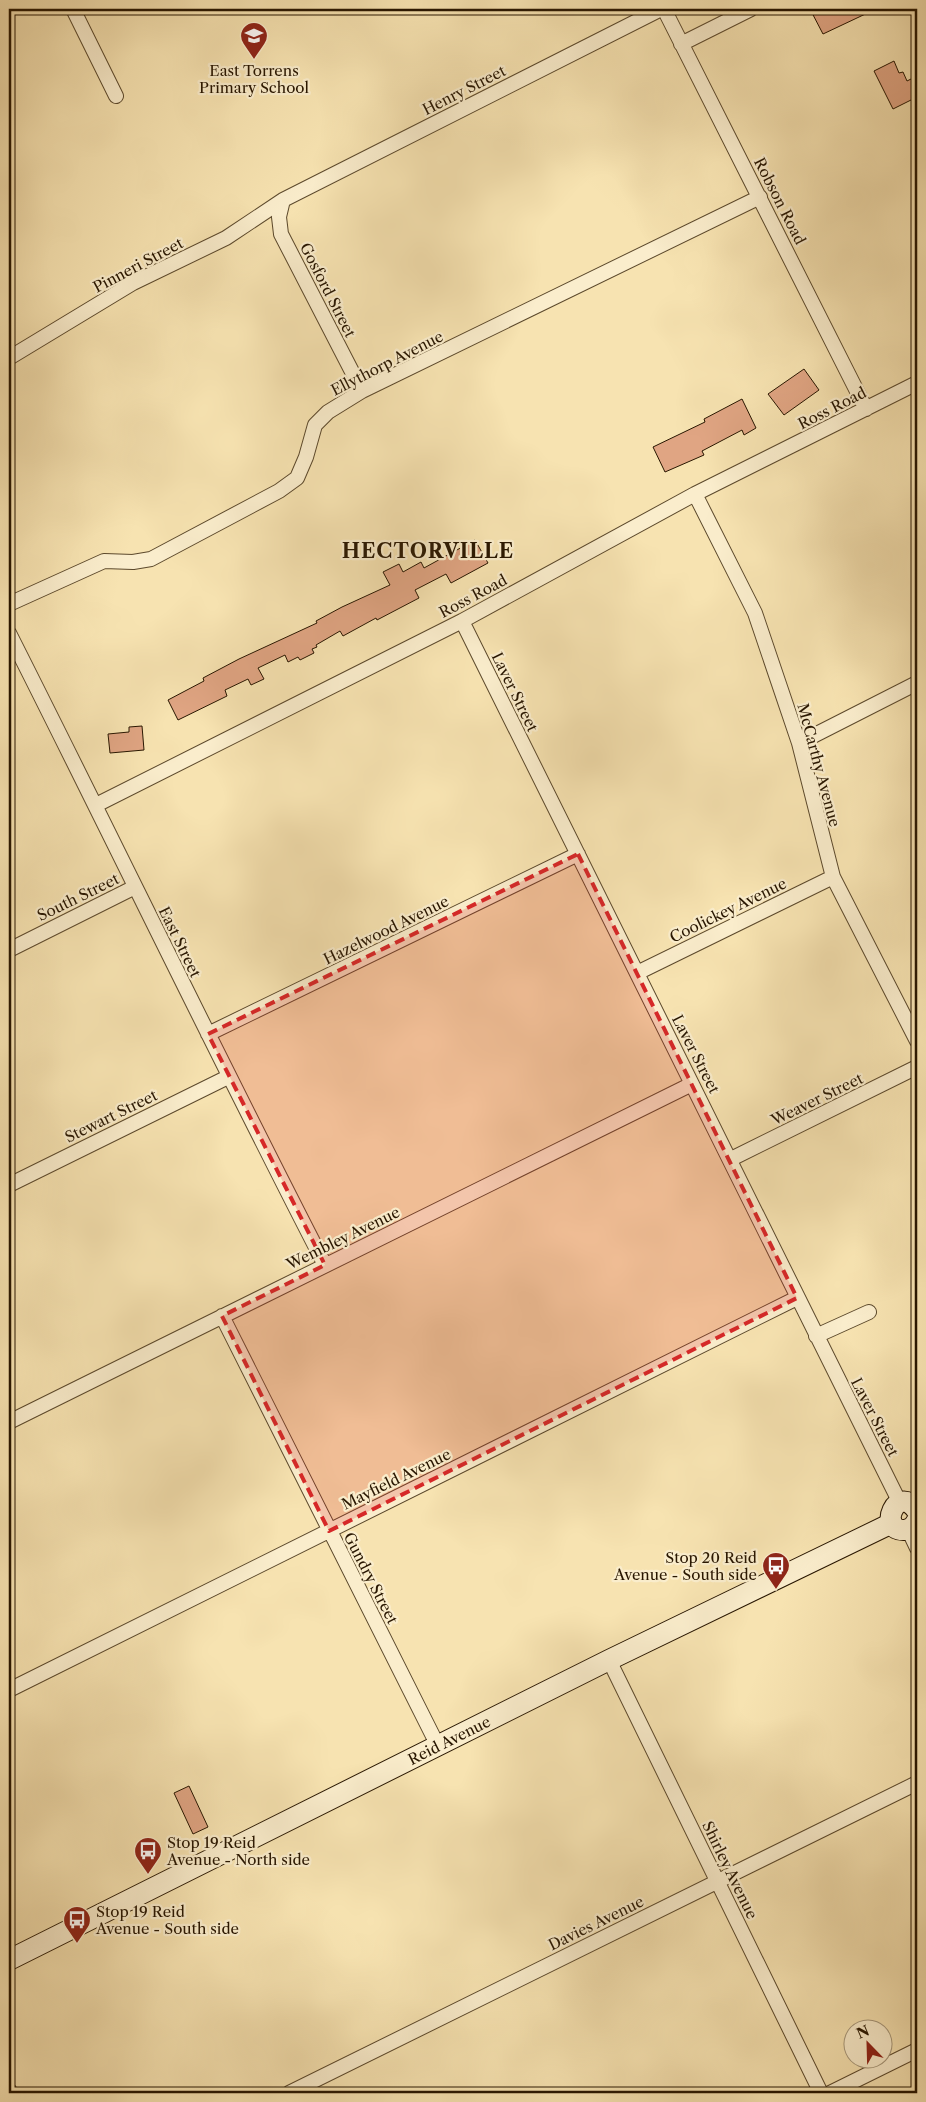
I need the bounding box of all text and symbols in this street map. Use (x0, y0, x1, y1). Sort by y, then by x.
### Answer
school or university icon: East Torrens Primary School (239, 21, 269, 60)
place label: East Torrens Primary School (199, 61, 310, 97)
street label: Henry Street (419, 61, 509, 119)
street label: Robson Road (750, 154, 810, 248)
street label: Pinneri Street (90, 233, 187, 297)
street label: Gosford Street (296, 239, 360, 341)
street label: Ellythorp Avenue (328, 326, 446, 400)
street label: Ross Road (795, 383, 869, 433)
district label: HECTORVILLE (342, 539, 514, 563)
street label: Ross Road (436, 570, 510, 622)
street label: Laver Street (488, 649, 543, 735)
street label: McCarthy Avenue (793, 701, 845, 829)
street label: South Street (34, 869, 123, 925)
street label: Coolickey Avenue (666, 873, 790, 947)
street label: Hazelwood Avenue (320, 891, 452, 969)
street label: East Street (155, 903, 206, 981)
street label: Laver Street (668, 1011, 724, 1097)
street label: Weaver Street (767, 1068, 867, 1130)
street label: Stewart Street (62, 1085, 161, 1147)
street label: Wembley Avenue (282, 1202, 403, 1274)
street label: Laver Street (847, 1374, 903, 1460)
street label: Mayfield Avenue (338, 1444, 454, 1514)
street label: Gundry Street (340, 1529, 403, 1628)
place label: Stop 20 Reid Avenue - South side (613, 1548, 757, 1584)
bus stop icon: Stop 20 Reid Avenue - South side (761, 1551, 791, 1590)
street label: Reid Avenue (405, 1711, 493, 1769)
street label: Shirley Avenue (698, 1818, 762, 1922)
place label: Stop 19 Reid Avenue - North side (166, 1833, 310, 1869)
bus stop icon: Stop 19 Reid Avenue - North side (133, 1836, 163, 1875)
street label: Davies Avenue (545, 1892, 647, 1954)
place label: Stop 19 Reid Avenue - South side (95, 1902, 239, 1938)
bus stop icon: Stop 19 Reid Avenue - South side (62, 1905, 92, 1944)
north arrow (844, 2020, 894, 2070)
text: N (854, 2021, 872, 2043)

